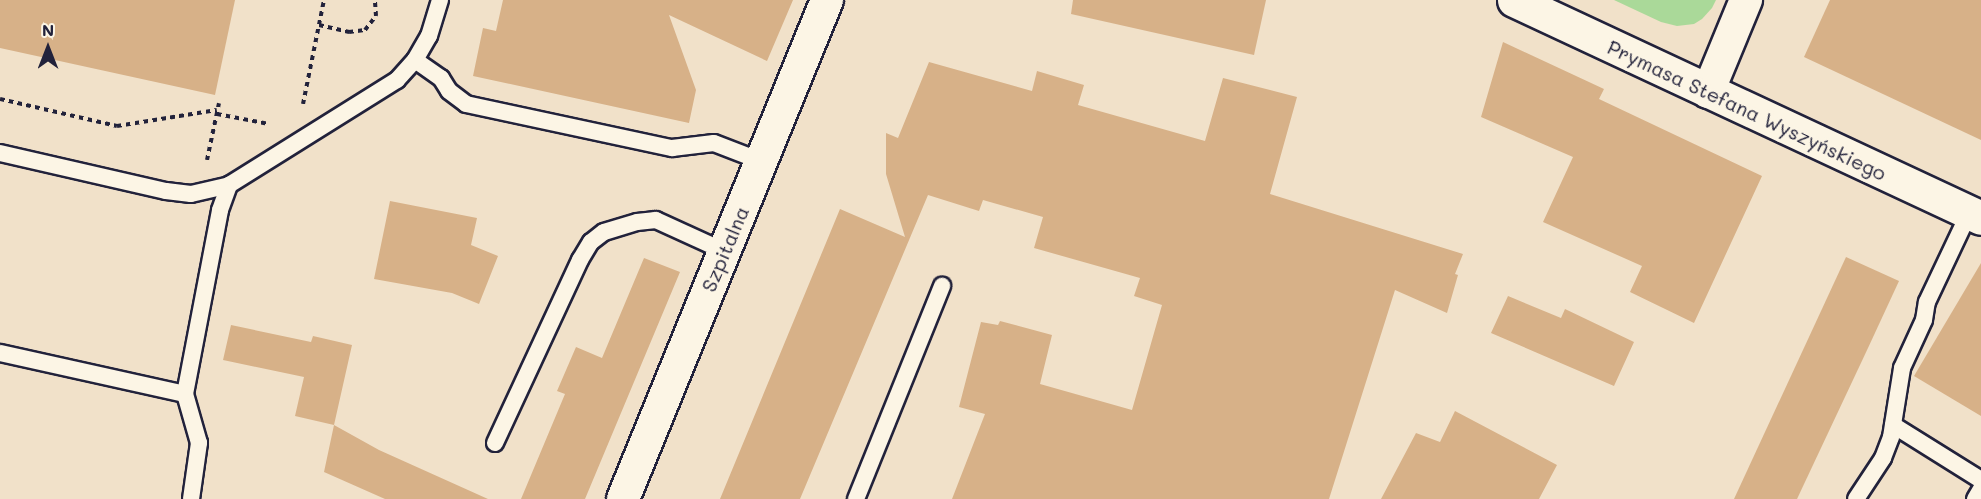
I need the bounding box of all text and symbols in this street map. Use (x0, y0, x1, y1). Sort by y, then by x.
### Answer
north arrow (18, 18, 78, 78)
text: N (42, 19, 54, 40)
street label: Prymasa Stefana Wyszyńskiego (1604, 35, 1890, 185)
street label: Szpitalna (696, 203, 754, 295)

